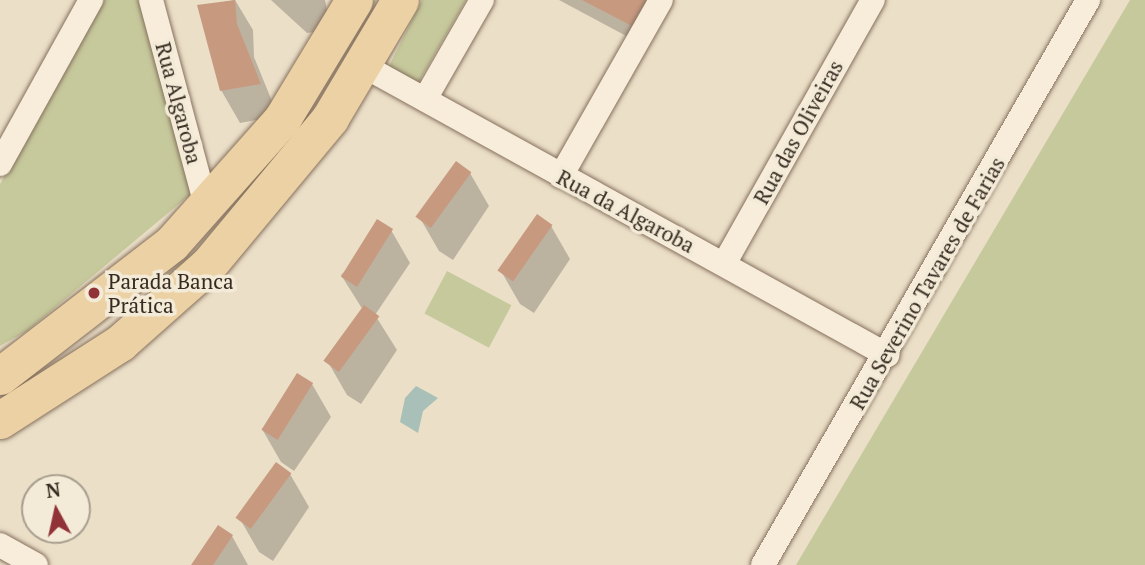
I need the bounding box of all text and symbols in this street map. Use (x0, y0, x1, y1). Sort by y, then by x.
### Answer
street label: Rua Algaroba (151, 39, 207, 167)
street label: Rua das Oliveiras (748, 56, 848, 208)
street label: Rua Severino Tavares de Farias (844, 152, 1010, 414)
street label: Rua da Algaroba (553, 164, 699, 258)
place label: Parada Banca Prática (108, 268, 234, 318)
marker: Parada Banca Prática (86, 285, 102, 301)
north arrow (21, 474, 91, 544)
text: N (44, 476, 62, 503)

